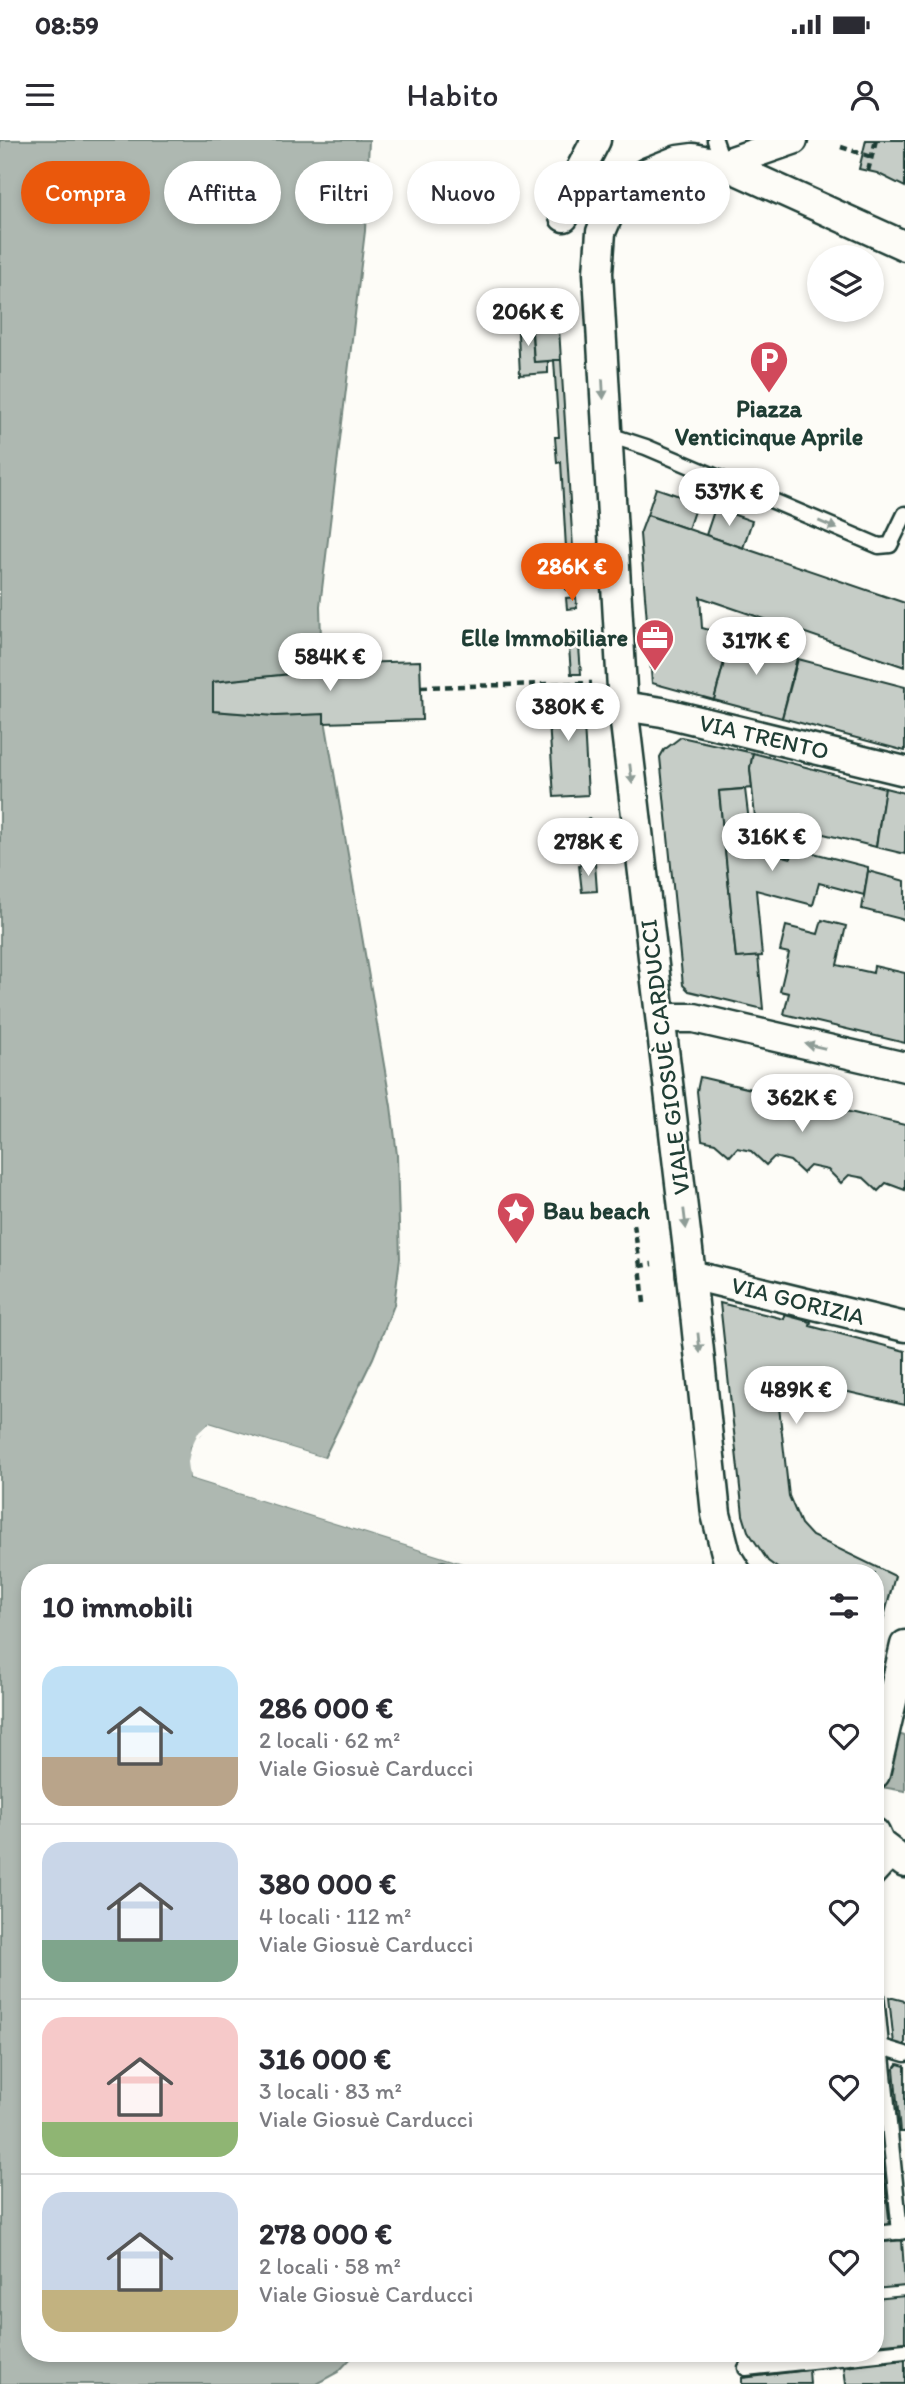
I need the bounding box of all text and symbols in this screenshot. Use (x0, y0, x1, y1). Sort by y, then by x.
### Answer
text: 08:59 (35, 9, 99, 41)
icon: menu (21, 76, 59, 114)
text: Habito (407, 76, 498, 114)
icon: person (846, 76, 884, 114)
chip: Compra (21, 161, 150, 224)
chip: Affitta (164, 161, 281, 224)
chip: Filtri (295, 161, 393, 224)
chip: Nuovo (407, 161, 520, 224)
chip: Appartamento (534, 161, 730, 224)
map controls (807, 245, 884, 322)
button: layers (807, 245, 884, 322)
pin: 206K € (471, 288, 585, 348)
text: 206K € (492, 297, 564, 325)
parking icon: Piazza Venticinque Aprile (748, 339, 790, 394)
one-way arrow (598, 378, 609, 400)
place label: Piazza Venticinque Aprile (675, 394, 863, 452)
pin: 537K € (672, 468, 786, 528)
text: 537K € (694, 477, 764, 505)
one-way arrow (818, 519, 838, 531)
pin: 286K € (515, 544, 629, 603)
text: 286K € (537, 552, 607, 580)
office icon: Elle Immobiliare (634, 617, 676, 672)
pin: 317K € (699, 617, 813, 677)
place label: Elle Immobiliare (461, 623, 628, 652)
text: 317K € (722, 626, 790, 654)
pin: 584K € (273, 634, 387, 693)
text: 584K € (294, 642, 366, 670)
pin: 380K € (511, 684, 625, 743)
text: 380K € (532, 692, 604, 720)
street label: VIA TRENTO (696, 707, 832, 766)
one-way arrow (626, 763, 637, 785)
pin: 316K € (715, 814, 829, 873)
pin: 278K € (531, 818, 645, 878)
text: 316K € (738, 822, 806, 850)
text: 278K € (553, 827, 623, 855)
street label: VIALE GIOSUÈ CARDUCCI (633, 918, 696, 1196)
one-way arrow (804, 1040, 826, 1051)
pin: 362K € (745, 1074, 859, 1134)
text: 362K € (767, 1083, 837, 1111)
place icon: Bau beach (495, 1190, 537, 1245)
place label: Bau beach (543, 1196, 650, 1225)
one-way arrow (679, 1208, 690, 1230)
street label: VIA GORIZIA (728, 1270, 868, 1331)
one-way arrow (693, 1333, 704, 1355)
pin: 489K € (739, 1366, 853, 1426)
text: 489K € (760, 1375, 832, 1403)
icon: filters (825, 1587, 863, 1625)
text: 10 immobili (42, 1588, 193, 1625)
text: 286 000 € (259, 1689, 393, 1726)
icon: home (98, 1694, 182, 1778)
icon: heart (825, 1717, 863, 1755)
text: 2 locali · 62 m² (259, 1726, 401, 1754)
text: Viale Giosuè Carducci (259, 1754, 473, 1782)
text: 380 000 € (259, 1865, 396, 1902)
icon: home (98, 1870, 182, 1954)
icon: heart (825, 1893, 863, 1931)
text: 4 locali · 112 m² (259, 1902, 411, 1930)
text: Viale Giosuè Carducci (259, 1930, 473, 1958)
text: 316 000 € (259, 2040, 391, 2077)
icon: home (98, 2045, 182, 2129)
icon: heart (825, 2068, 863, 2106)
text: 3 locali · 83 m² (259, 2077, 402, 2105)
text: Viale Giosuè Carducci (259, 2105, 473, 2133)
text: 278 000 € (259, 2215, 392, 2252)
icon: home (98, 2220, 182, 2304)
icon: heart (825, 2243, 863, 2281)
text: 2 locali · 58 m² (259, 2252, 401, 2280)
text: Viale Giosuè Carducci (259, 2280, 473, 2308)

